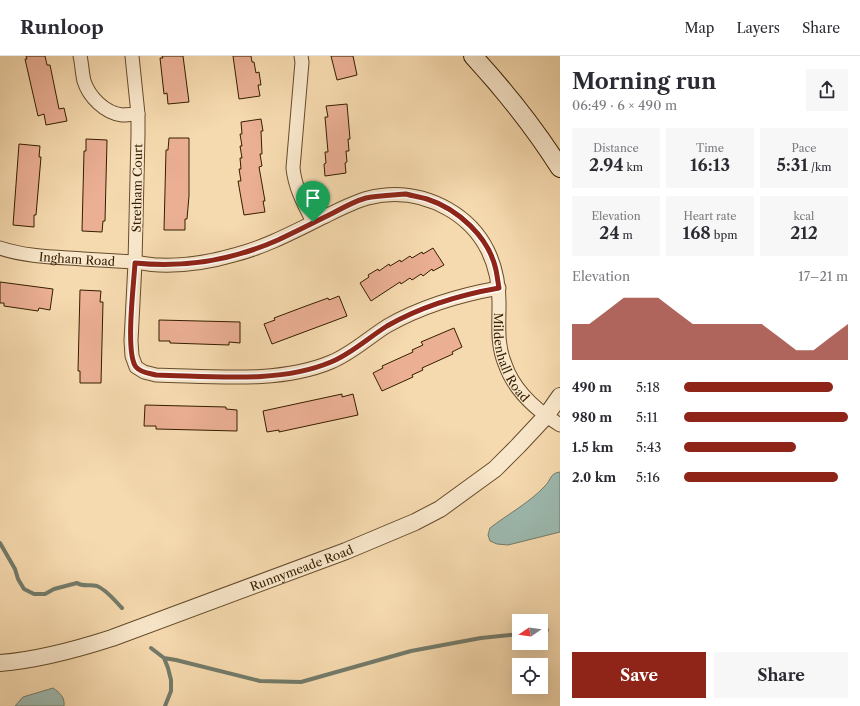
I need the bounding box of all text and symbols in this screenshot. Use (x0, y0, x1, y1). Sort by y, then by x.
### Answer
text: Runloop (20, 16, 104, 39)
text: Map (684, 19, 714, 37)
text: Layers (736, 19, 780, 37)
text: Share (802, 19, 840, 37)
text: Morning run (572, 68, 716, 95)
button: share (806, 69, 848, 111)
text: 06:49 · 6 × 490 m (572, 97, 677, 113)
text: Distance (593, 141, 639, 155)
text: Time (696, 141, 724, 155)
text: Pace (792, 141, 816, 155)
street label: Stretham Court (129, 143, 145, 233)
text: 2.94 (589, 155, 624, 175)
text: 16:13 (690, 155, 730, 175)
text: 5:31 (776, 155, 808, 175)
text: km (624, 160, 643, 174)
text: /km (808, 160, 832, 174)
pin (296, 181, 330, 222)
icon: arrive (302, 187, 324, 209)
text: Elevation (591, 209, 641, 223)
text: Heart rate (683, 209, 737, 223)
text: kcal (794, 209, 814, 223)
text: 24 (599, 223, 619, 243)
text: 168 (683, 223, 711, 243)
text: 212 (790, 223, 818, 243)
text: m (619, 228, 633, 242)
text: bpm (711, 228, 737, 242)
street label: Ingham Road (38, 248, 116, 268)
text: Elevation (572, 268, 630, 284)
text: 17–21 m (798, 268, 848, 284)
street label: Mildenhall Road (491, 312, 533, 405)
text: 490 m (572, 379, 612, 395)
text: 5:18 (636, 379, 660, 395)
text: 980 m (572, 409, 612, 425)
text: 5:11 (636, 409, 658, 425)
text: 1.5 km (572, 439, 613, 455)
text: 5:43 (636, 439, 661, 455)
text: 2.0 km (572, 469, 616, 485)
text: 5:16 (636, 469, 660, 485)
street label: Runnymeade Road (248, 541, 356, 594)
north arrow (512, 614, 548, 650)
map controls (512, 614, 548, 694)
button: Save (572, 652, 706, 698)
button: Share (714, 652, 848, 698)
button: locate (512, 658, 548, 694)

